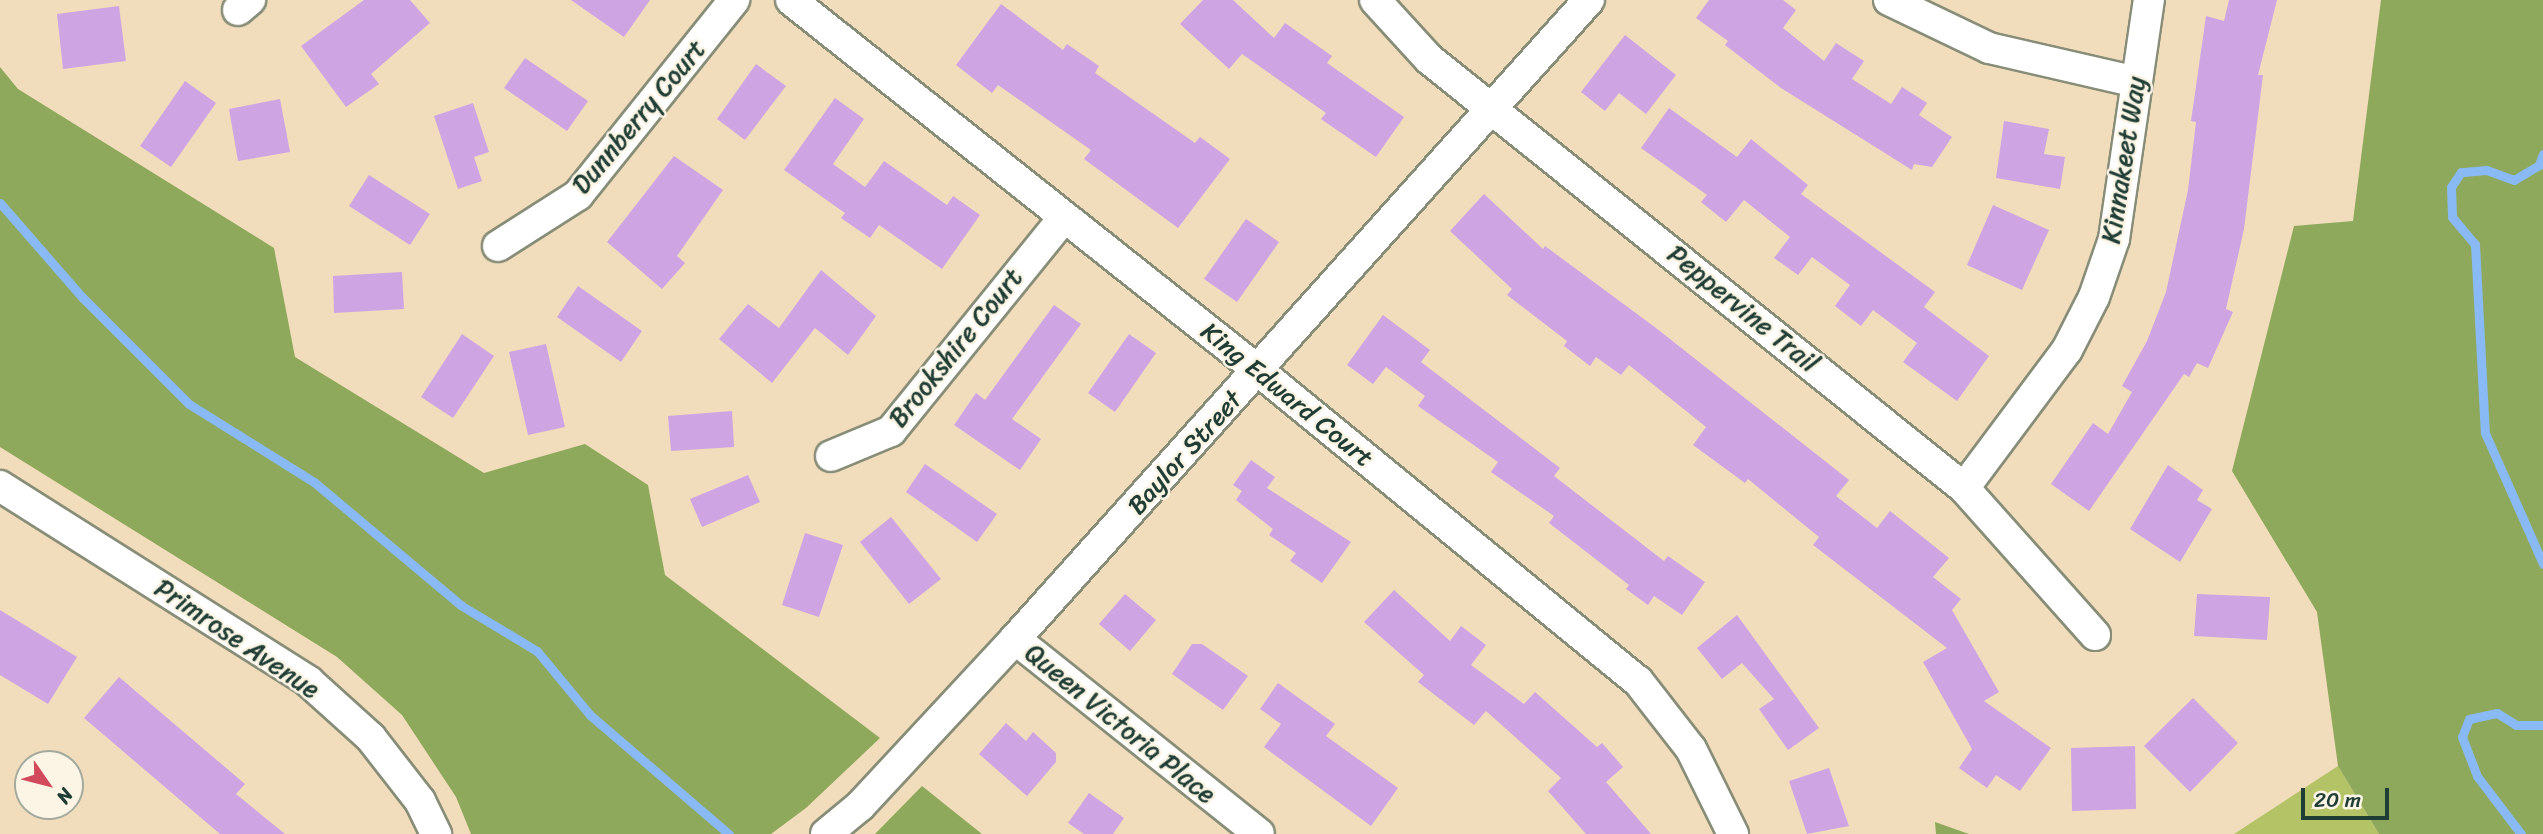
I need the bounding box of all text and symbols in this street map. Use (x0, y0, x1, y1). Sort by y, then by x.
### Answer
street label: Dunnberry Court (565, 34, 713, 200)
street label: Kinnakeet Way (2095, 74, 2153, 246)
street label: Peppervine Trail (1662, 239, 1824, 379)
street label: Brookshire Court (883, 262, 1029, 434)
street label: King Edward Court (1195, 316, 1379, 474)
street label: Baylor Street (1121, 384, 1249, 522)
street label: Primrose Avenue (149, 572, 325, 706)
street label: Queen Victoria Place (1018, 637, 1222, 811)
north arrow (14, 750, 84, 820)
scale bar (2305, 774, 2392, 818)
text: N (48, 781, 82, 811)
text: 20 m (2314, 781, 2361, 819)

